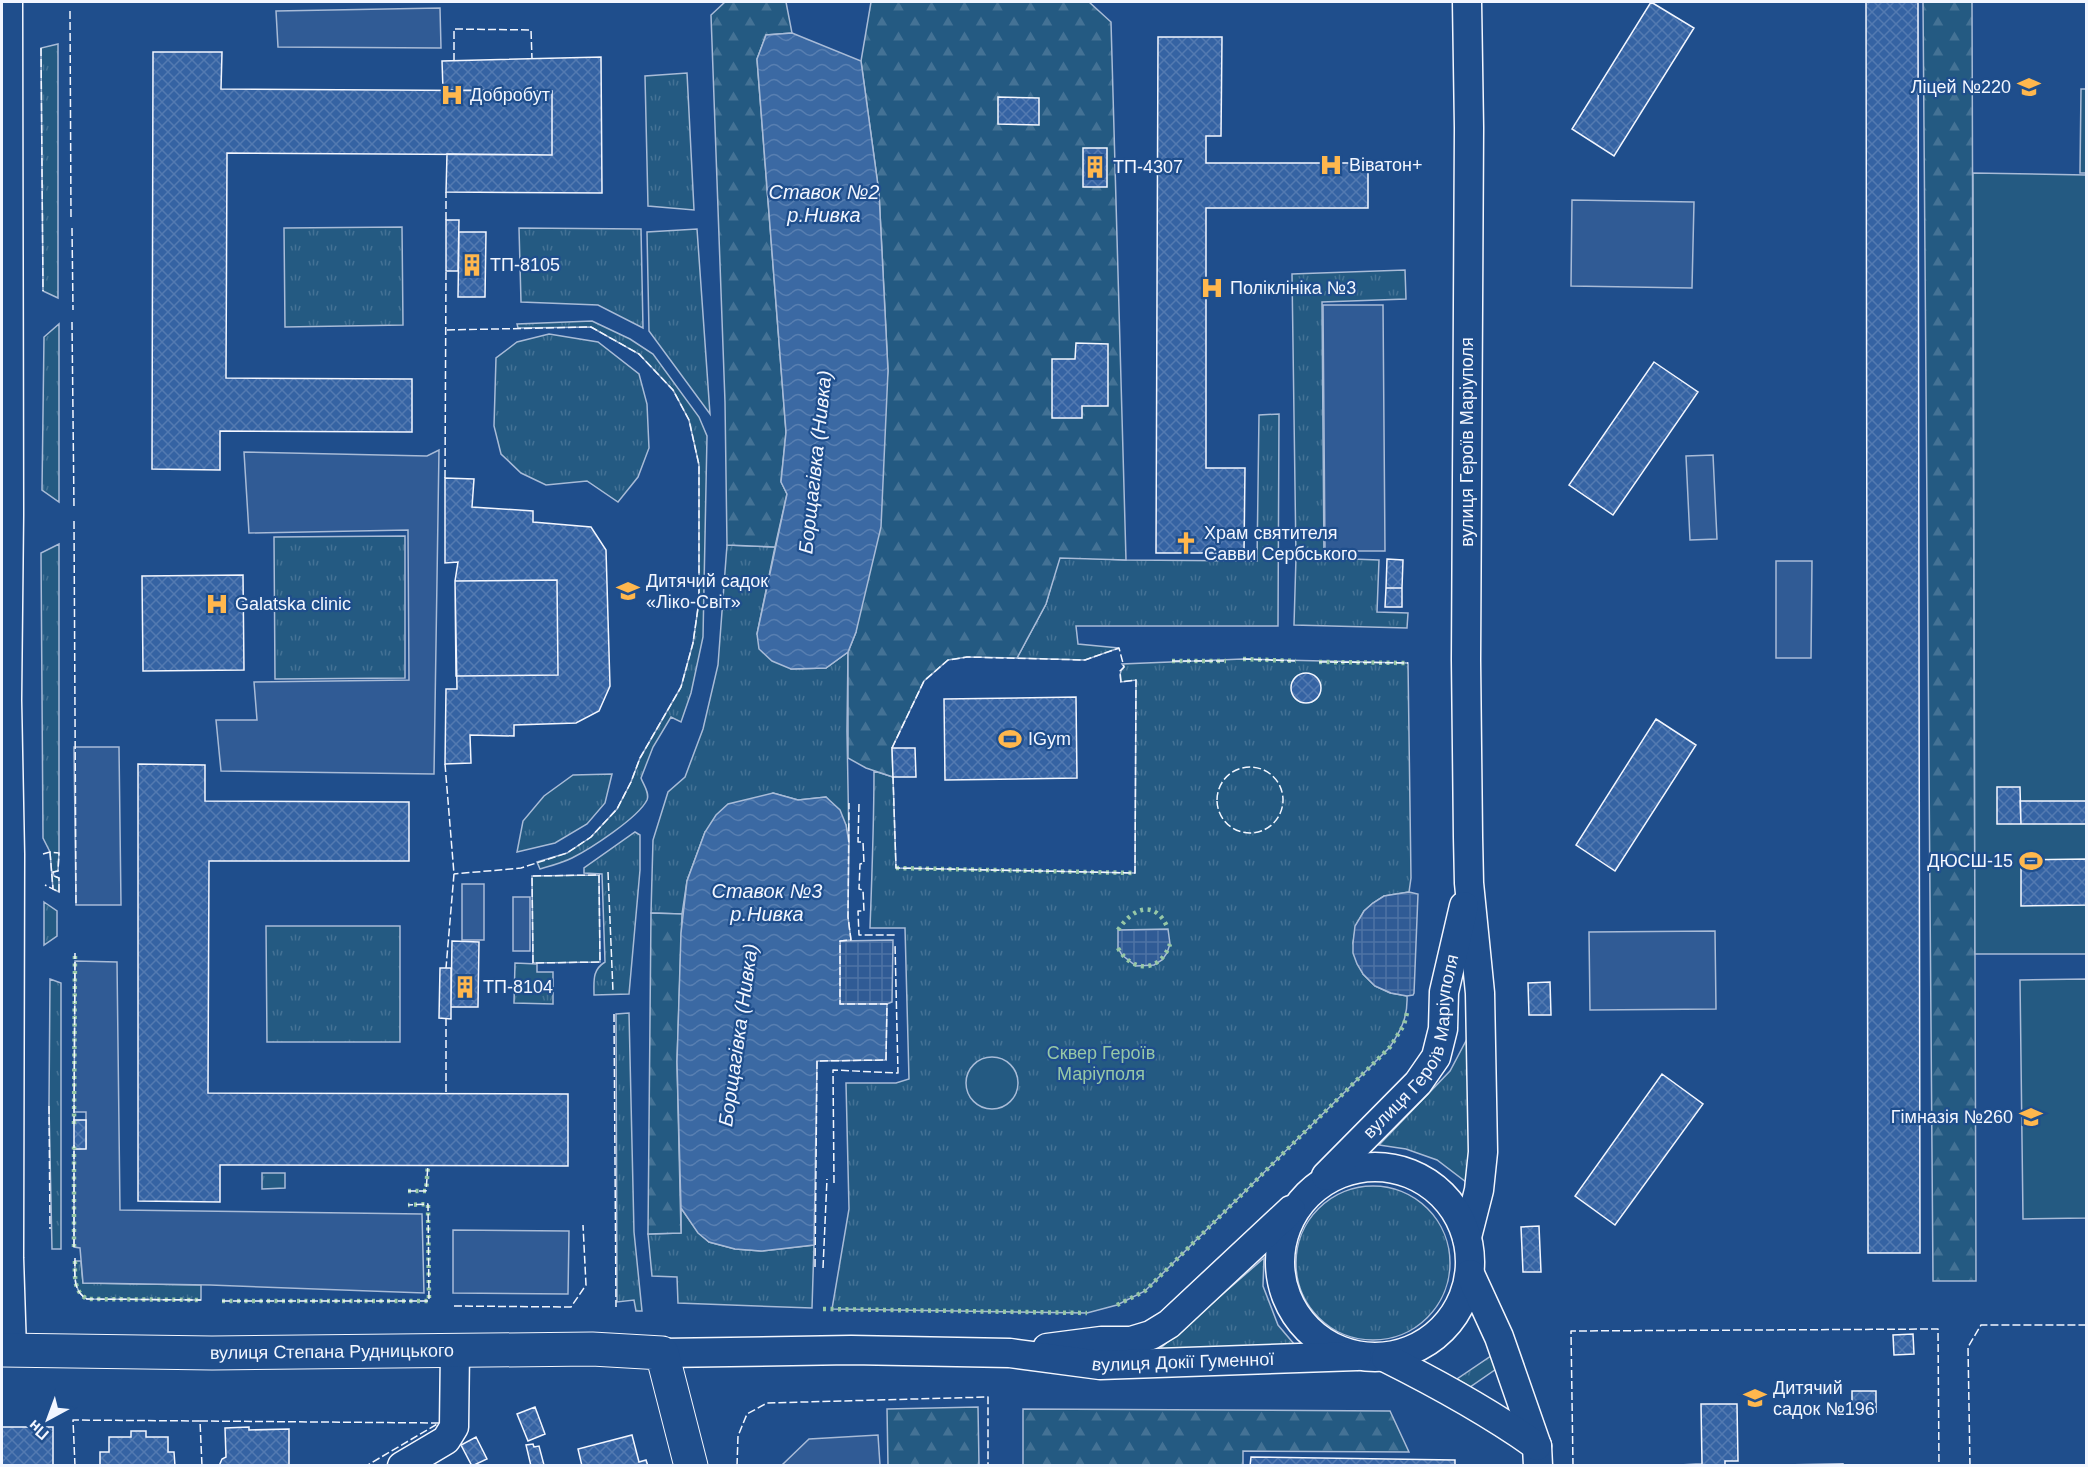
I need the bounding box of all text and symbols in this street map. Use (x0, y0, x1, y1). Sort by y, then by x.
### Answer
school or university icon: Ліцей №220 (2016, 74, 2042, 100)
place label: Ліцей №220 (1911, 77, 2011, 97)
hospital icon: Добробут (439, 82, 465, 108)
place label: Добробут (470, 85, 550, 105)
hospital icon: Віватон+ (1318, 152, 1344, 178)
building icon: ТП-4307 (1082, 154, 1108, 180)
place label: Віватон+ (1349, 155, 1423, 175)
place label: ТП-4307 (1113, 157, 1183, 177)
water label: Ставок №2 р.Нивка (769, 181, 879, 226)
building icon: ТП-8105 (459, 252, 485, 278)
place label: ТП-8105 (490, 255, 560, 275)
hospital icon: Поліклініка №3 (1199, 275, 1225, 301)
place label: Поліклініка №3 (1230, 278, 1356, 298)
street label: вулиця Героїв Маріуполя (1457, 337, 1477, 547)
water label: Борщагівка (Нивка) (794, 369, 836, 555)
place label: Храм святителя Савви Сербського (1204, 523, 1357, 564)
church icon: Храм святителя Савви Сербського (1173, 530, 1199, 556)
place label: Дитячий садок «Ліко-Світ» (646, 571, 768, 612)
school or university icon: Дитячий садок «Ліко-Світ» (615, 578, 641, 604)
hospital icon: Galatska clinic (204, 591, 230, 617)
place label: Galatska clinic (235, 594, 351, 614)
sports icon: IGym (997, 726, 1023, 752)
place label: IGym (1028, 729, 1071, 749)
sports icon: ДЮСШ-15 (2018, 848, 2044, 874)
place label: ДЮСШ-15 (1927, 851, 2013, 871)
water label: Ставок №3 р.Нивка (712, 880, 822, 925)
water label: Борщагівка (Нивка) (714, 942, 762, 1128)
street label: вулиця Героїв Маріуполя (1359, 952, 1462, 1142)
building icon: ТП-8104 (452, 974, 478, 1000)
place label: ТП-8104 (483, 977, 553, 997)
park label: Сквер Героїв Маріуполя (1047, 1043, 1155, 1084)
school or university icon: Гімназія №260 (2018, 1104, 2044, 1130)
place label: Гімназія №260 (1891, 1107, 2013, 1127)
street label: вулиця Степана Рудницького (210, 1340, 454, 1363)
street label: вулиця Докії Гуменної (1091, 1349, 1275, 1375)
place label: Дитячий садок №196 (1773, 1378, 1875, 1419)
school or university icon: Дитячий садок №196 (1742, 1385, 1768, 1411)
north arrow (18, 1389, 78, 1449)
text: Пн (25, 1417, 52, 1443)

